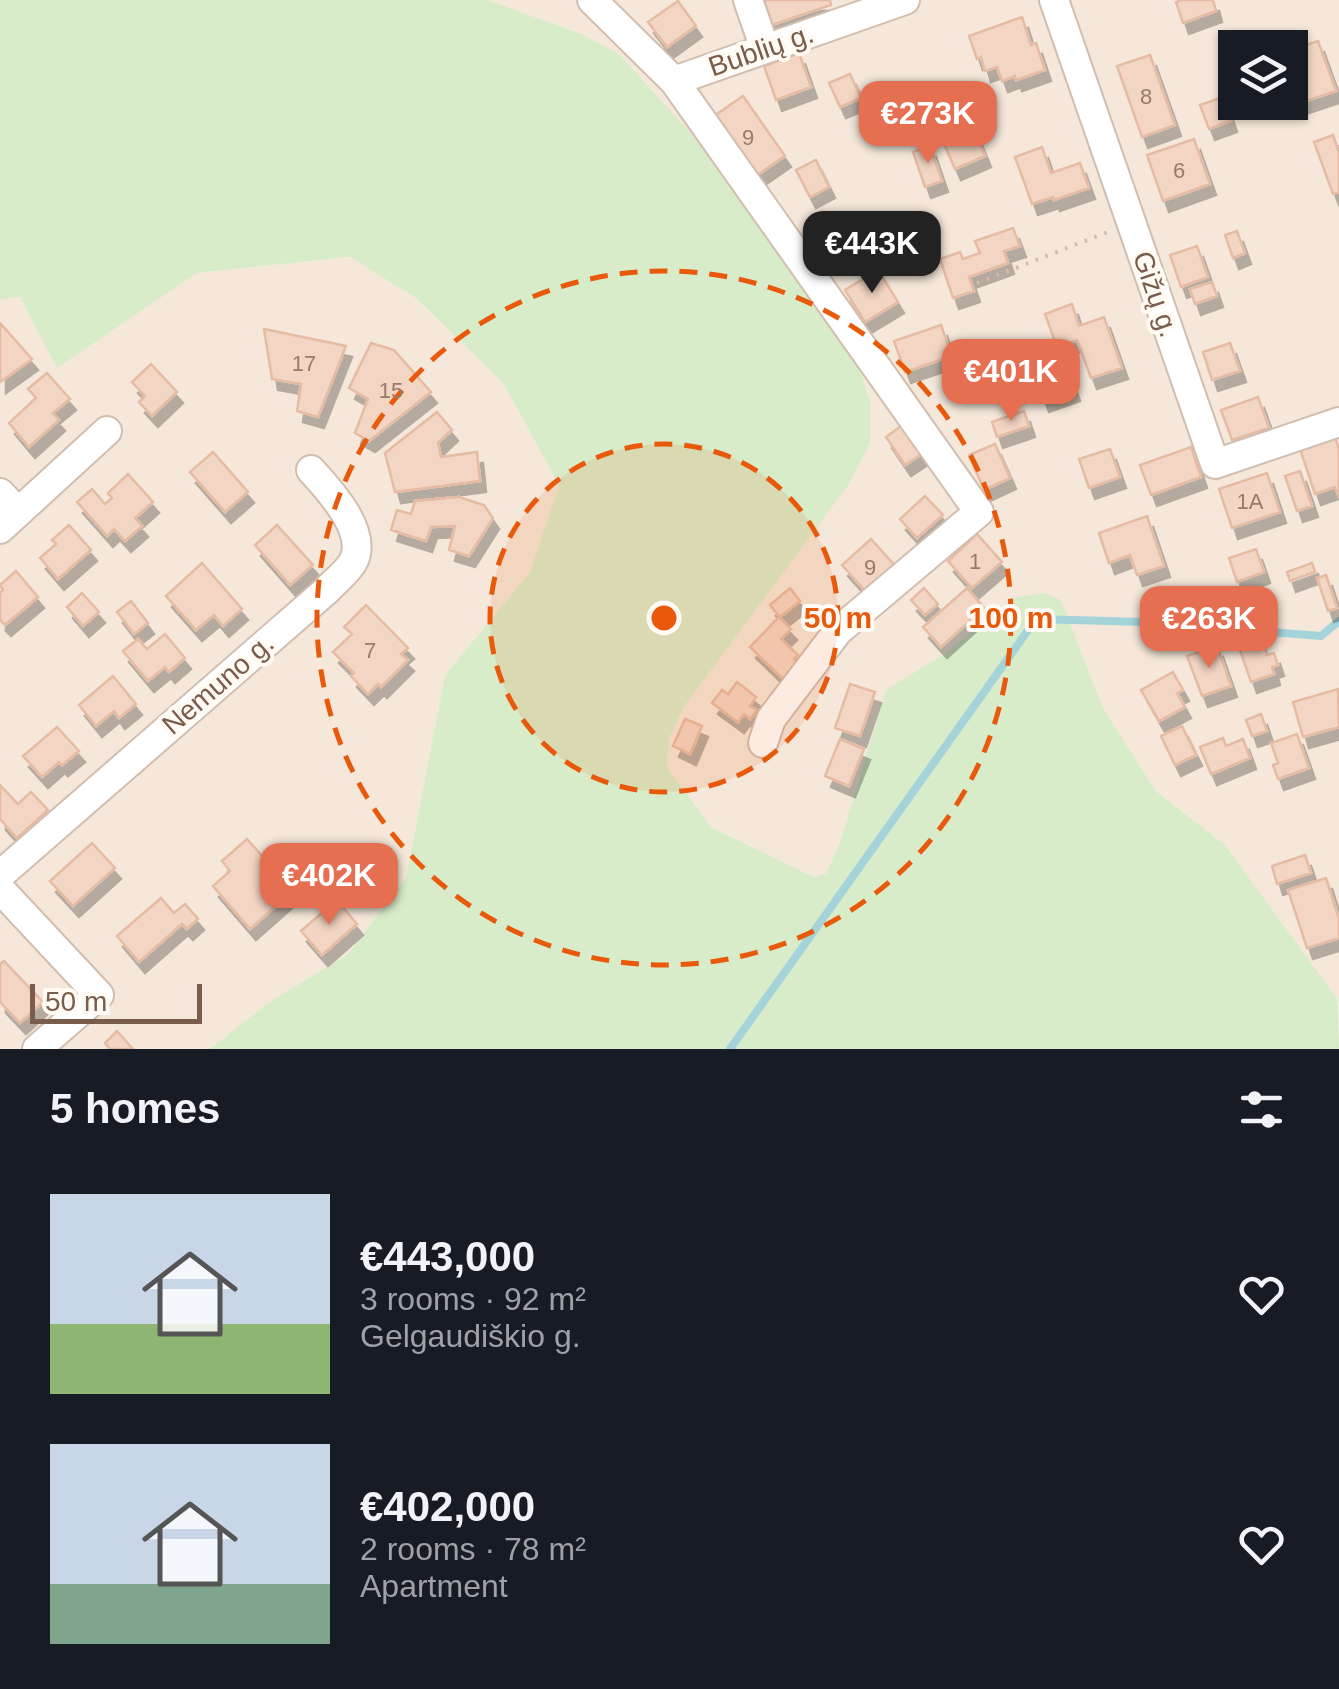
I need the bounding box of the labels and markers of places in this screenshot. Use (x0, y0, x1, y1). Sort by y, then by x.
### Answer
pin: €273K (858, 81, 998, 166)
pin: €443K (802, 211, 942, 296)
pin: €401K (941, 339, 1081, 424)
pin: €263K (1139, 586, 1279, 671)
centre of rings (646, 600, 682, 636)
pin: €402K (259, 843, 399, 928)

